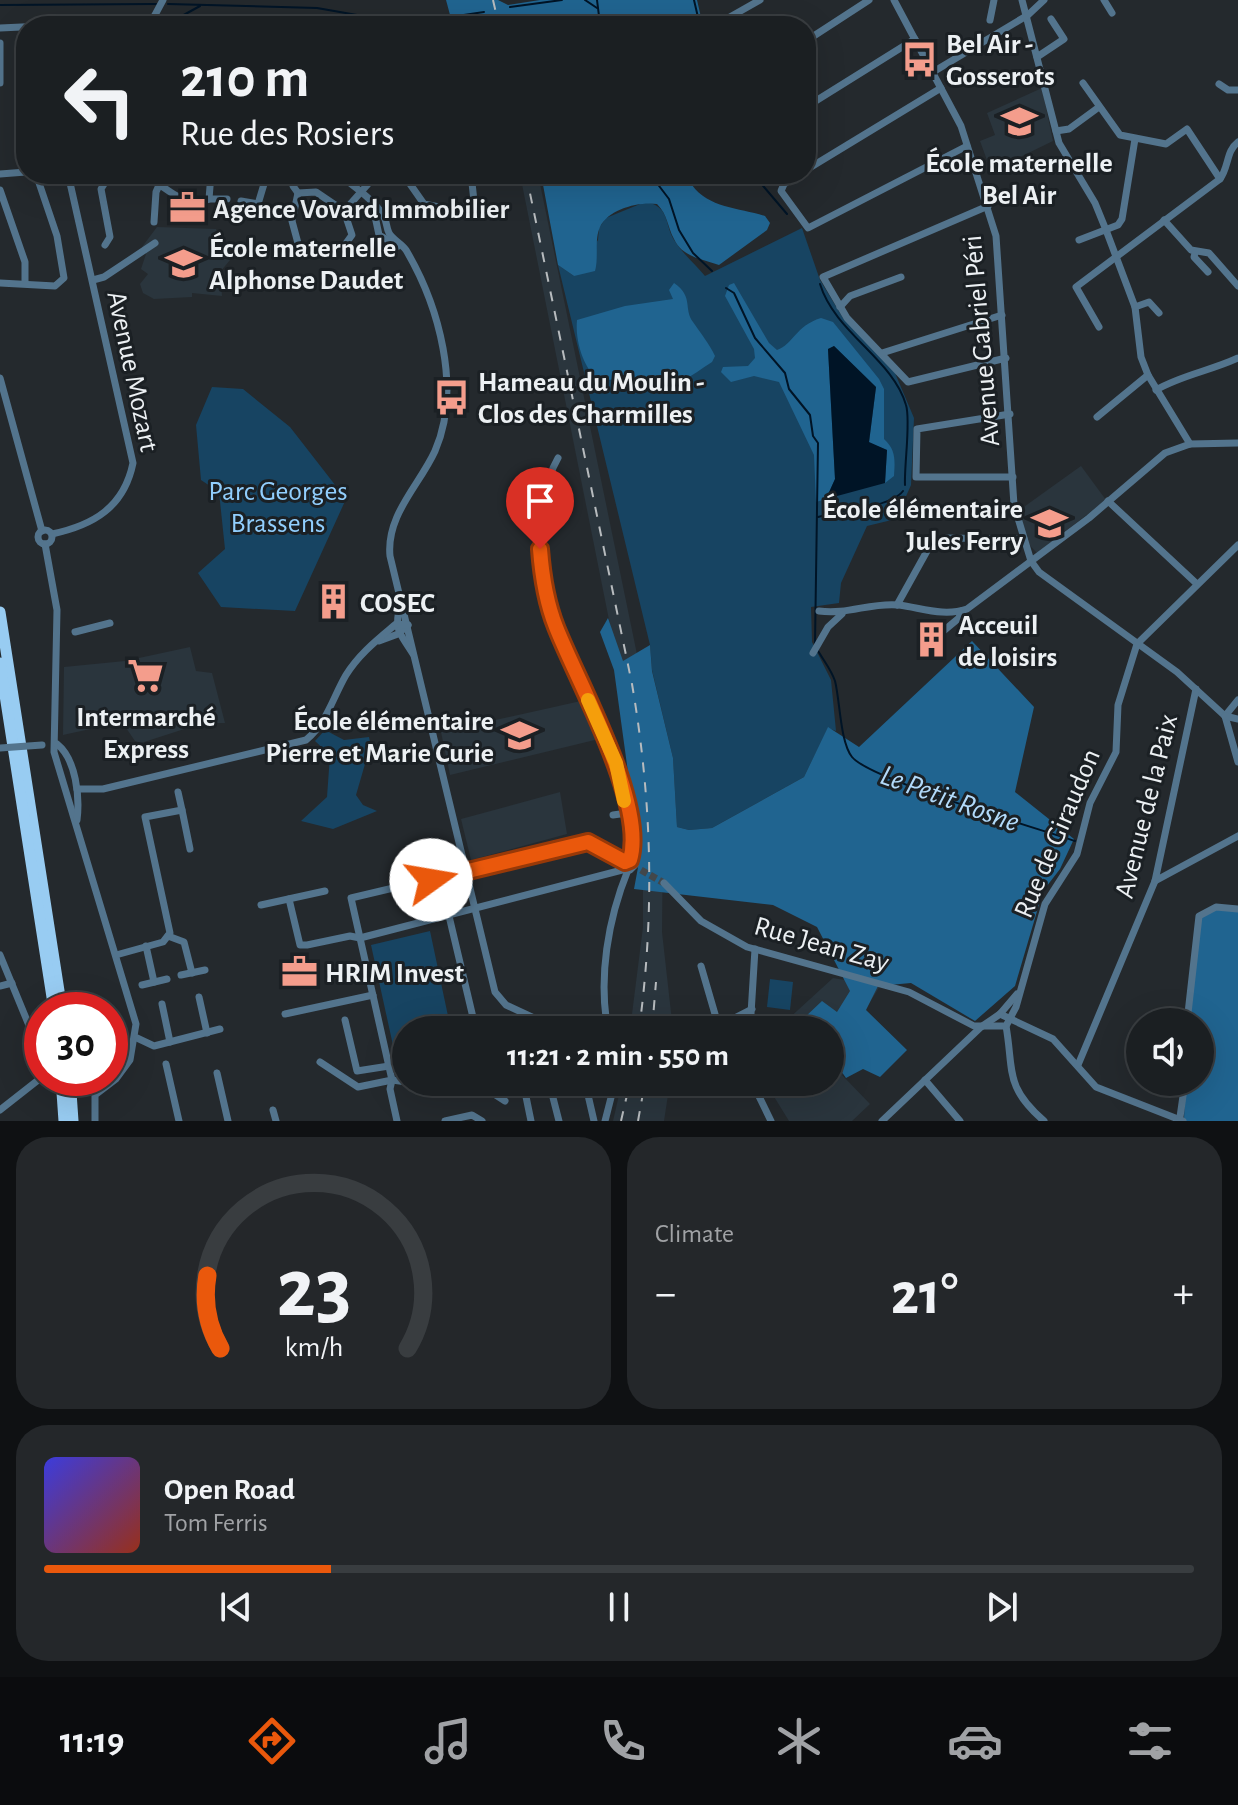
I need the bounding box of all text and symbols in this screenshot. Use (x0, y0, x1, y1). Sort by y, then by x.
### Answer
place label: Bel Air - Gosserots (946, 31, 1055, 91)
bus stop icon: Bel Air - Gosserots (901, 40, 939, 78)
icon: left (48, 48, 152, 152)
text: 210 m (180, 51, 309, 107)
school or university icon: École maternelle Bel Air (1000, 103, 1038, 141)
text: Rue des Rosiers (180, 116, 395, 152)
place label: École maternelle Bel Air (925, 147, 1113, 210)
office icon: Agence Vovard Immobilier (168, 189, 206, 227)
place label: Agence Vovard Immobilier (213, 196, 509, 224)
place label: École maternelle Alphonse Daudet (209, 232, 404, 295)
street label: Avenue Gabriel Péri (959, 234, 1005, 448)
school or university icon: École maternelle Alphonse Daudet (164, 244, 202, 282)
street label: Avenue Mozart (101, 289, 163, 454)
place label: Hameau du Moulin - Clos des Charmilles (478, 369, 705, 429)
bus stop icon: Hameau du Moulin - Clos des Charmilles (433, 378, 471, 416)
pin (506, 467, 574, 549)
park label: Parc Georges Brassens (208, 478, 348, 538)
icon: arrive (518, 479, 562, 523)
place label: École élémentaire Jules Ferry (822, 493, 1023, 556)
school or university icon: École élémentaire Jules Ferry (1030, 505, 1068, 543)
building icon: COSEC (315, 583, 353, 621)
place label: COSEC (360, 590, 435, 618)
place label: Acceuil de loisirs (958, 612, 1057, 672)
building icon: Acceuil de loisirs (913, 621, 951, 659)
supermarket icon: Intermarché Express (127, 657, 165, 695)
place label: Intermarché Express (76, 704, 216, 764)
place label: École élémentaire Pierre et Marie Curie (265, 705, 494, 768)
street label: Avenue de la Paix (1111, 712, 1183, 901)
school or university icon: École élémentaire Pierre et Marie Curie (501, 717, 539, 755)
street label: Rue de Giraudon (1010, 745, 1106, 922)
water label: Le Petit Rosne (876, 760, 1023, 838)
position arrow (389, 838, 473, 922)
street label: Rue Jean Zay (751, 912, 892, 978)
office icon: HRIM Invest (280, 953, 318, 991)
place label: HRIM Invest (325, 960, 464, 988)
speed limit sign: 30 (24, 992, 128, 1096)
map controls (1126, 1008, 1214, 1096)
button: sound (1126, 1008, 1214, 1096)
text: 11:21 · 2 min · 550 m (507, 1041, 729, 1071)
text: Climate (655, 1221, 734, 1247)
text: 23 (276, 1248, 351, 1332)
text: 21° (891, 1265, 958, 1325)
text: − (655, 1272, 676, 1316)
text: + (1173, 1272, 1194, 1316)
text: km/h (284, 1333, 343, 1362)
text: Open Road (164, 1475, 295, 1505)
text: Tom Ferris (164, 1510, 268, 1536)
icon: previous (214, 1585, 258, 1629)
icon: pause (597, 1585, 641, 1629)
icon: next (980, 1585, 1024, 1629)
icon: directions (244, 1713, 300, 1769)
icon: music (420, 1713, 476, 1769)
icon: phone (595, 1713, 651, 1769)
icon: climate (771, 1713, 827, 1769)
icon: car (947, 1713, 1003, 1769)
icon: filters (1122, 1713, 1178, 1769)
text: 11:19 (60, 1723, 124, 1759)

